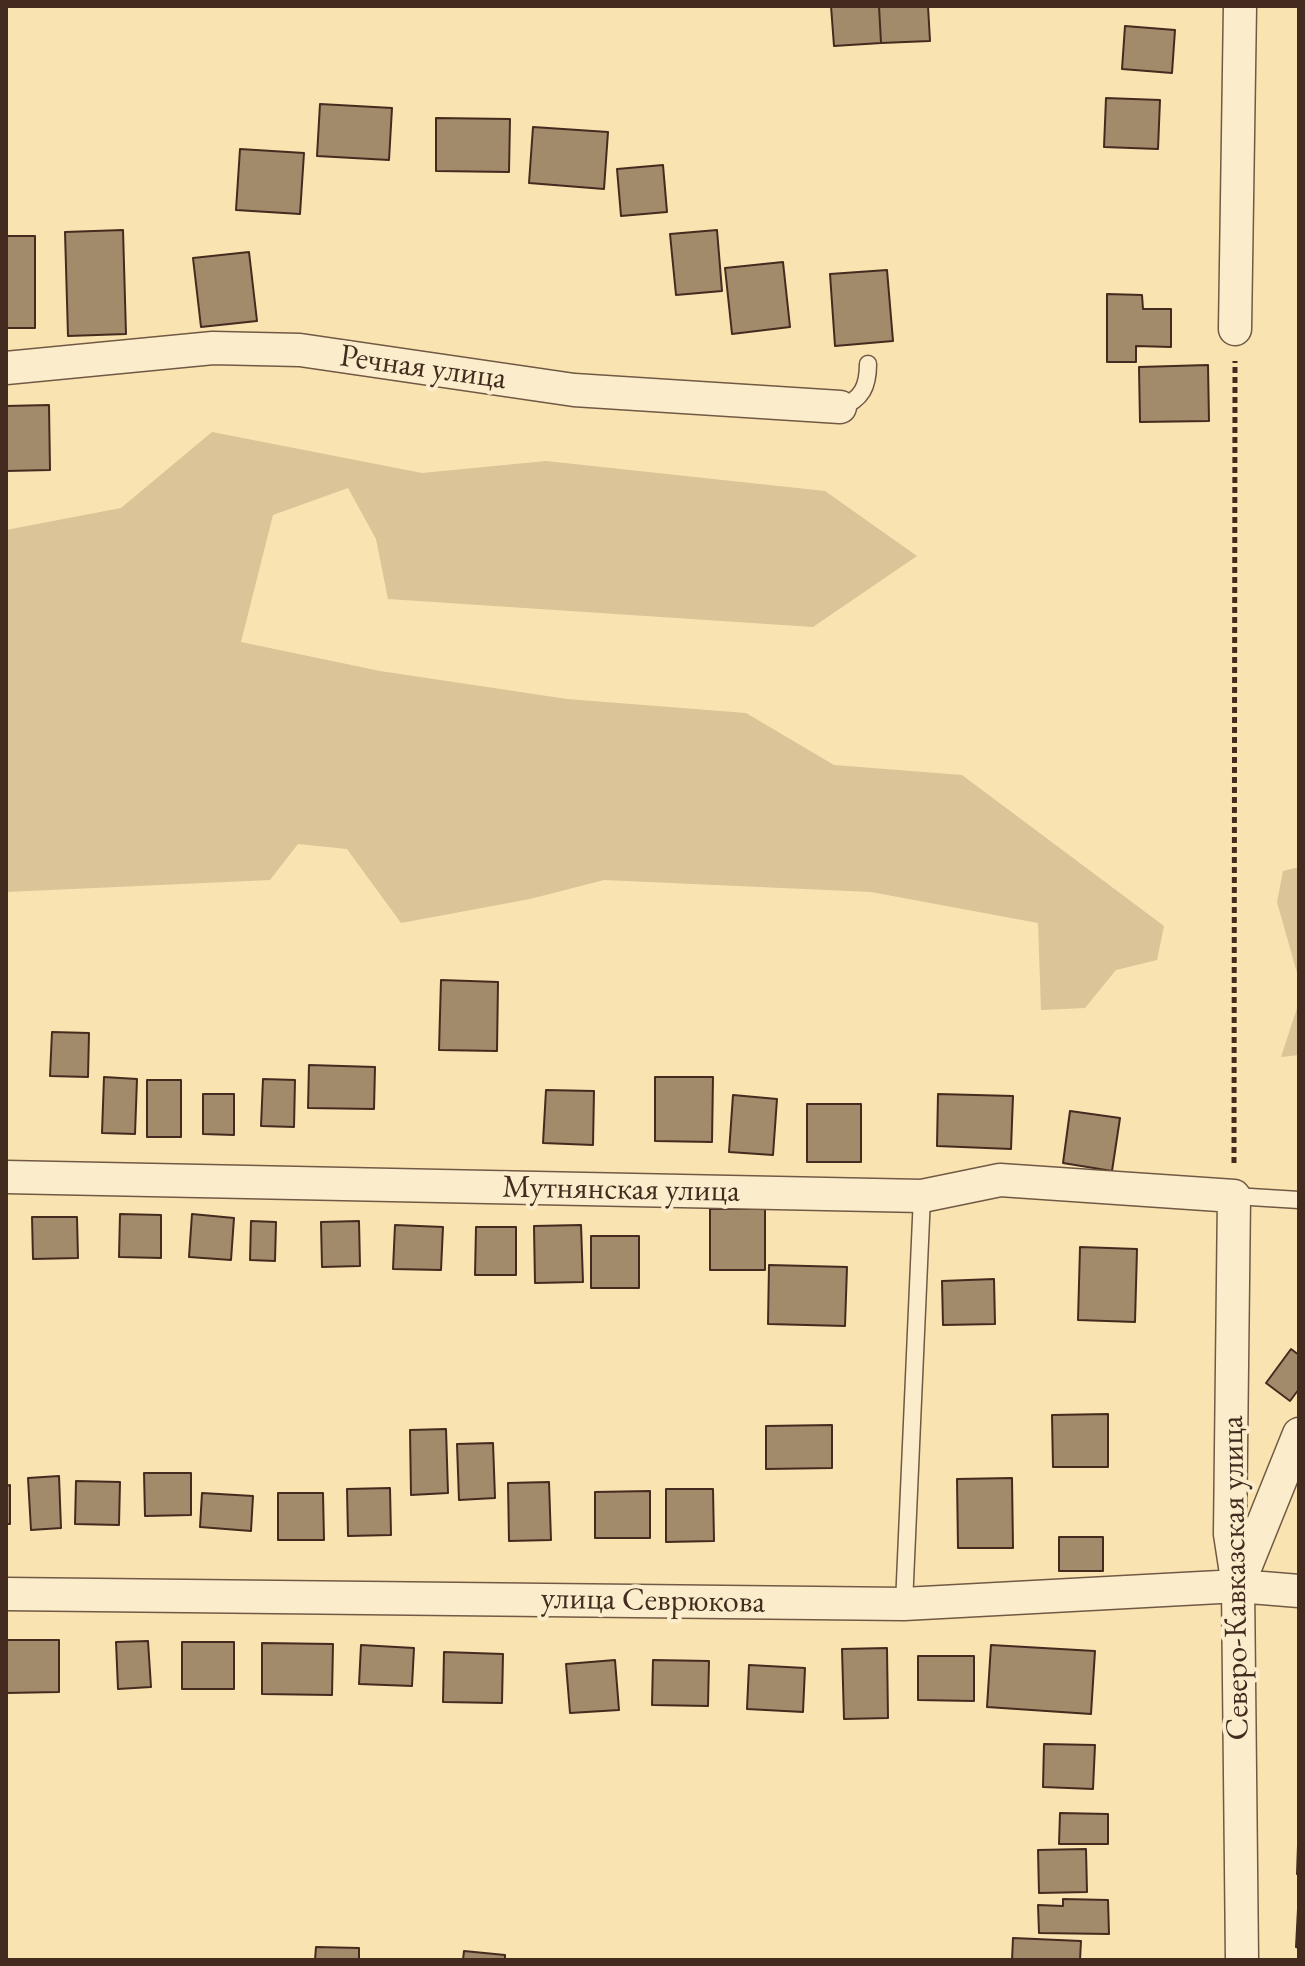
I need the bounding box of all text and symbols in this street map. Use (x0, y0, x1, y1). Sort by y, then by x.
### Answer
street label: Речная улица (337, 337, 509, 399)
street label: Мутнянская улица (502, 1169, 740, 1211)
street label: Северо-Кавказская улица (1214, 1415, 1258, 1741)
street label: улица Севрюкова (540, 1580, 766, 1622)

